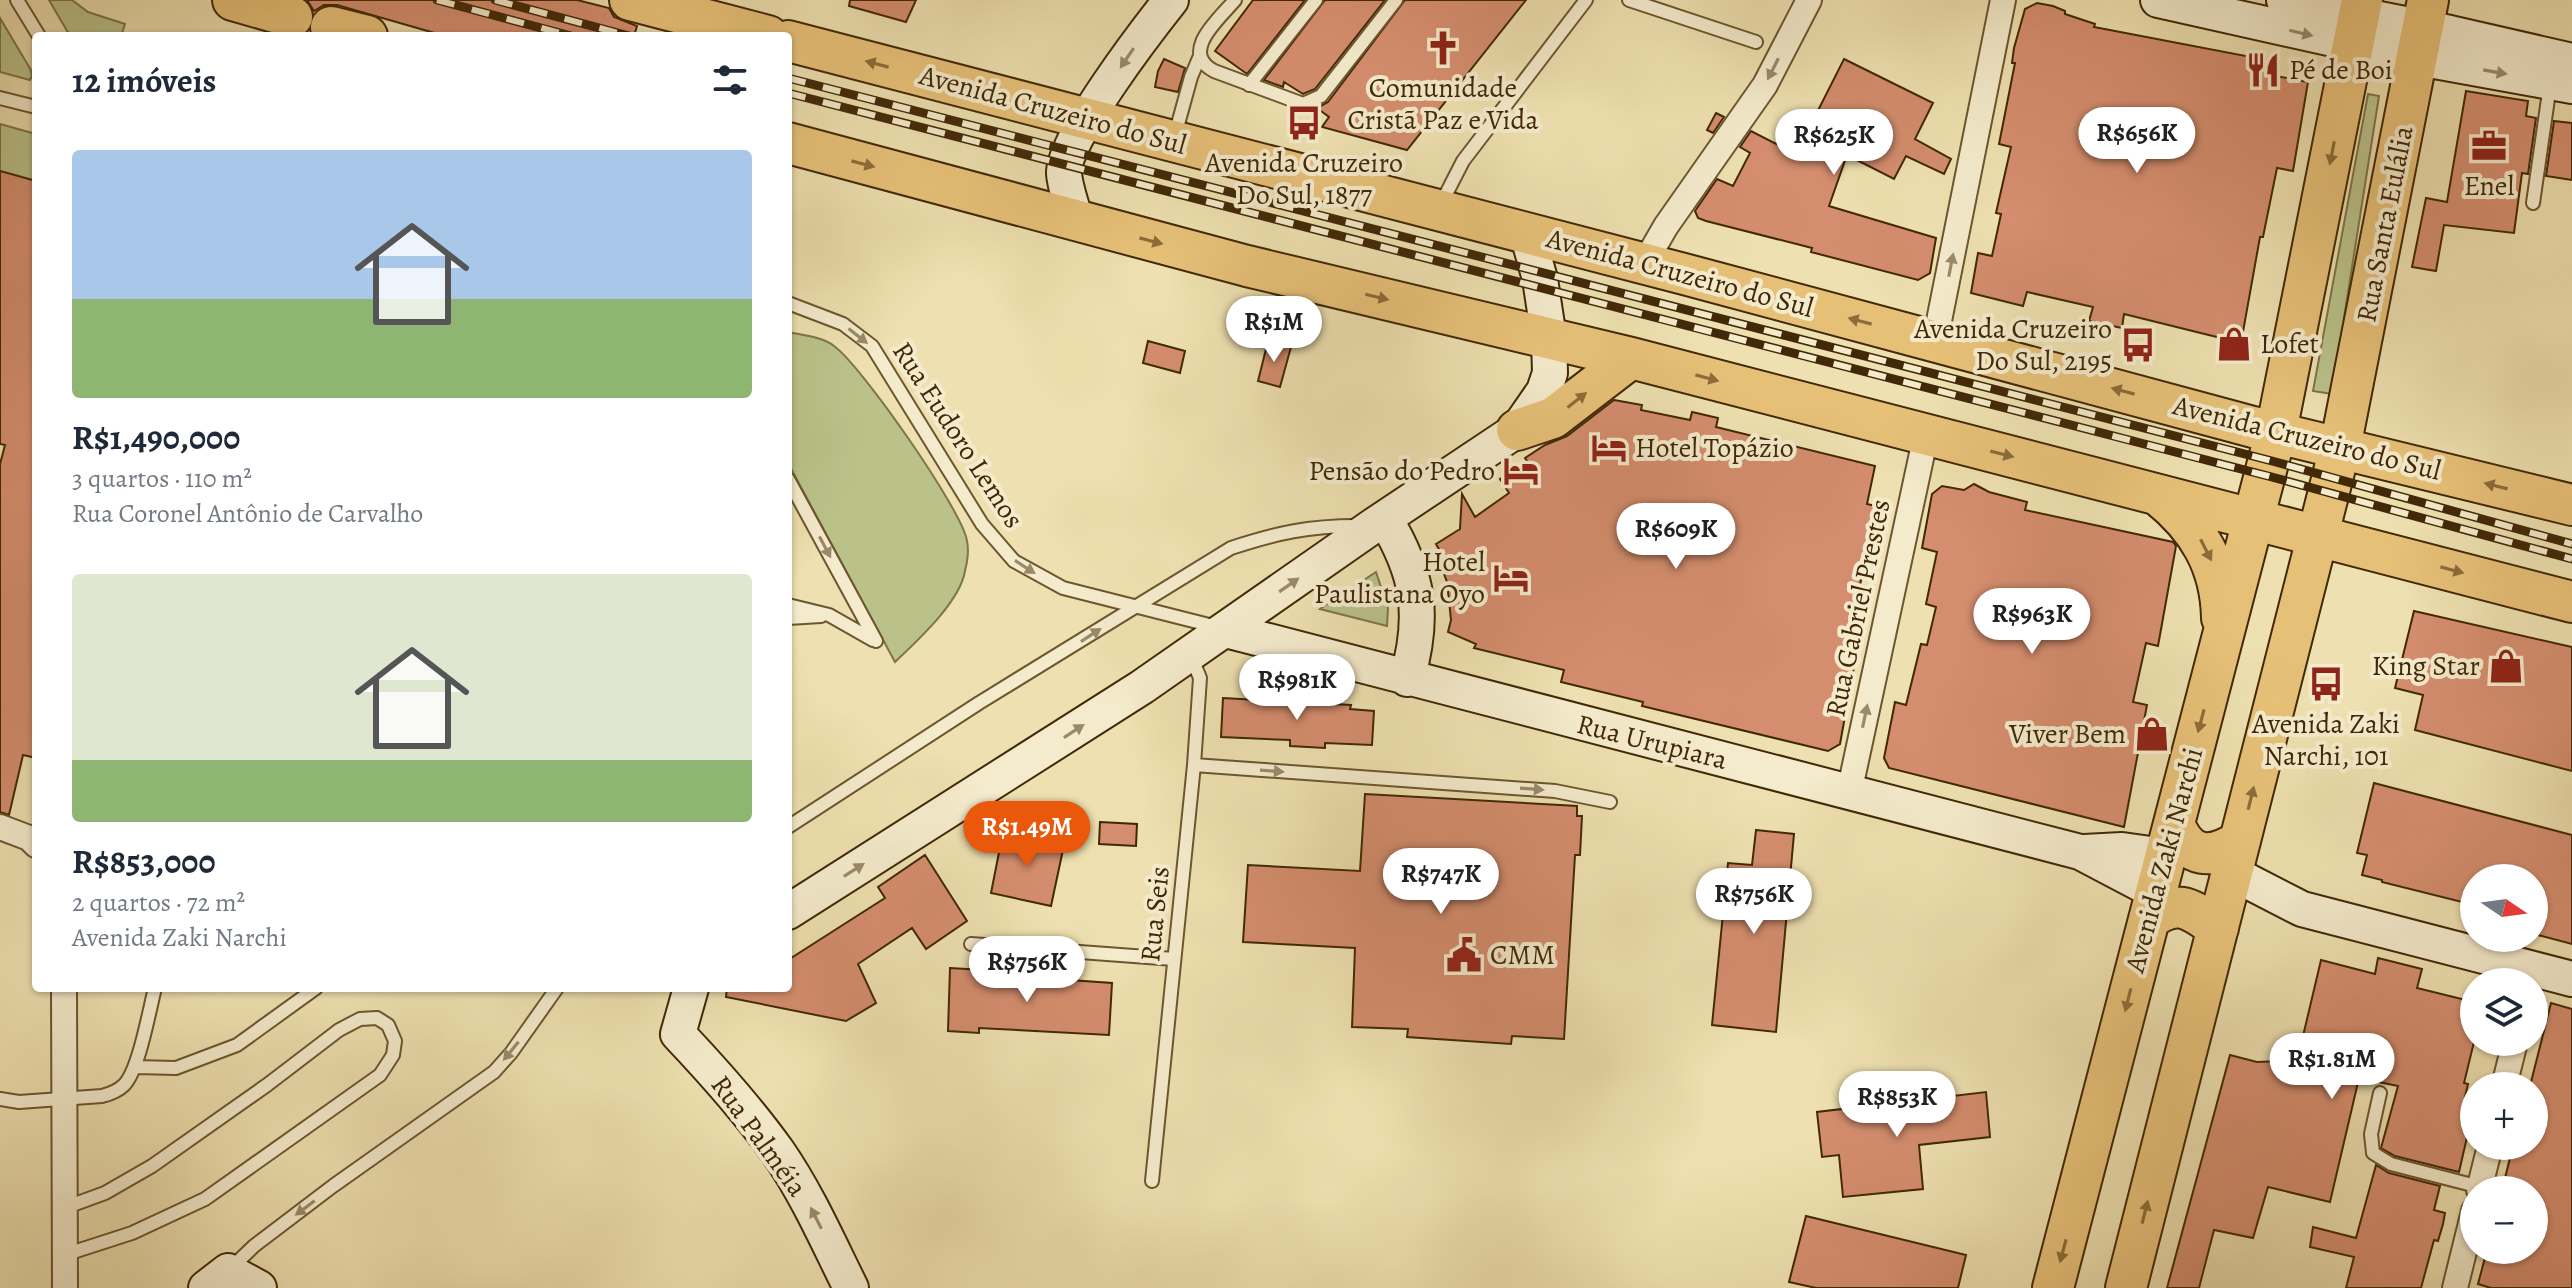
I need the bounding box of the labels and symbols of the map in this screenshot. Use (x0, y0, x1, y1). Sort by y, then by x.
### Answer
one-way arrow (2289, 27, 2314, 40)
church icon: Comunidade Cristã Paz e Vida (1424, 29, 1462, 67)
one-way arrow (1119, 48, 1134, 69)
restaurant icon: Pé de Boi (2244, 51, 2282, 89)
place label: Pé de Boi (2289, 51, 2393, 89)
street label: Avenida Cruzeiro do Sul (914, 56, 1191, 164)
one-way arrow (864, 58, 889, 70)
one-way arrow (1766, 58, 1779, 81)
one-way arrow (2483, 67, 2508, 79)
place label: Comunidade Cristã Paz e Vida (1347, 69, 1539, 139)
bus stop icon: Avenida Cruzeiro Do Sul, 1877 (1285, 104, 1323, 142)
pin: R$656K (2072, 107, 2202, 175)
pin: R$625K (1769, 109, 1899, 177)
street label: Rua Santa Eulália (2347, 123, 2423, 325)
office icon: Enel (2470, 127, 2508, 165)
one-way arrow (2325, 141, 2337, 166)
place label: Avenida Cruzeiro Do Sul, 1877 (1204, 144, 1403, 214)
one-way arrow (851, 158, 876, 170)
place label: Enel (2464, 167, 2514, 205)
street label: Avenida Cruzeiro do Sul (1541, 219, 1818, 327)
one-way arrow (1139, 235, 1164, 247)
one-way arrow (1945, 252, 1957, 277)
one-way arrow (1365, 291, 1390, 304)
pin: R$1M (1227, 296, 1321, 364)
place label: Avenida Cruzeiro Do Sul, 2195 (1913, 310, 2112, 380)
one-way arrow (1847, 314, 1872, 326)
shop icon: Lofet (2215, 325, 2253, 363)
place label: Lofet (2260, 325, 2319, 363)
bus stop icon: Avenida Cruzeiro Do Sul, 2195 (2119, 326, 2157, 364)
one-way arrow (848, 327, 868, 343)
street label: Rua Eudoro Lemos (883, 334, 1033, 536)
one-way arrow (1694, 373, 1719, 385)
one-way arrow (2111, 385, 2136, 397)
street label: Avenida Cruzeiro do Sul (2168, 386, 2445, 490)
one-way arrow (1567, 392, 1587, 408)
hotel icon: Hotel Topázio (1590, 429, 1628, 467)
place label: Hotel Topázio (1635, 429, 1794, 467)
one-way arrow (1989, 448, 2014, 461)
place label: Pensão do Pedro (1308, 452, 1495, 490)
hotel icon: Pensão do Pedro (1502, 452, 1540, 490)
one-way arrow (2484, 479, 2509, 491)
street label: Rua Gabriel Prestes (1816, 496, 1900, 720)
pin: R$609K (1611, 503, 1741, 571)
one-way arrow (818, 536, 832, 559)
one-way arrow (2199, 539, 2212, 562)
place label: Hotel Paulistana Oyo (1314, 543, 1485, 613)
hotel icon: Hotel Paulistana Oyo (1492, 559, 1530, 597)
one-way arrow (1014, 560, 1035, 575)
one-way arrow (2440, 565, 2465, 577)
one-way arrow (1279, 578, 1300, 594)
pin: R$963K (1967, 588, 2097, 656)
one-way arrow (1080, 629, 1102, 643)
place label: King Star (2372, 647, 2480, 685)
shop icon: King Star (2487, 647, 2525, 685)
pin: R$981K (1232, 654, 1362, 722)
bus stop icon: Avenida Zaki Narchi, 101 (2307, 665, 2345, 703)
one-way arrow (1859, 704, 1872, 729)
street label: Rua Urupiara (1573, 705, 1731, 779)
place label: Avenida Zaki Narchi, 101 (2251, 705, 2400, 775)
one-way arrow (2194, 708, 2206, 733)
place label: Viver Bem (2008, 715, 2126, 753)
shop icon: Viver Bem (2133, 715, 2171, 753)
one-way arrow (1063, 723, 1084, 738)
street label: Avenida Zaki Narchi (2115, 743, 2212, 978)
one-way arrow (1260, 765, 1285, 778)
one-way arrow (1520, 783, 1545, 796)
one-way arrow (2246, 785, 2258, 810)
pin: R$1.49M (953, 801, 1101, 869)
pin: R$747K (1376, 848, 1506, 916)
one-way arrow (843, 863, 865, 877)
street label: Rua Seis (1131, 864, 1179, 964)
north arrow (2460, 864, 2548, 952)
pin: R$756K (1689, 868, 1819, 936)
pin: R$756K (962, 936, 1092, 1004)
public building icon: CMM (1445, 936, 1483, 974)
place label: CMM (1490, 936, 1555, 974)
one-way arrow (2122, 987, 2134, 1012)
pin: R$1.81M (2258, 1033, 2406, 1101)
one-way arrow (503, 1041, 520, 1062)
street label: Rua Palméia (702, 1068, 816, 1204)
pin: R$853K (1832, 1071, 1962, 1139)
one-way arrow (294, 1199, 315, 1215)
one-way arrow (2140, 1200, 2152, 1225)
one-way arrow (809, 1207, 823, 1230)
one-way arrow (2056, 1240, 2069, 1264)

